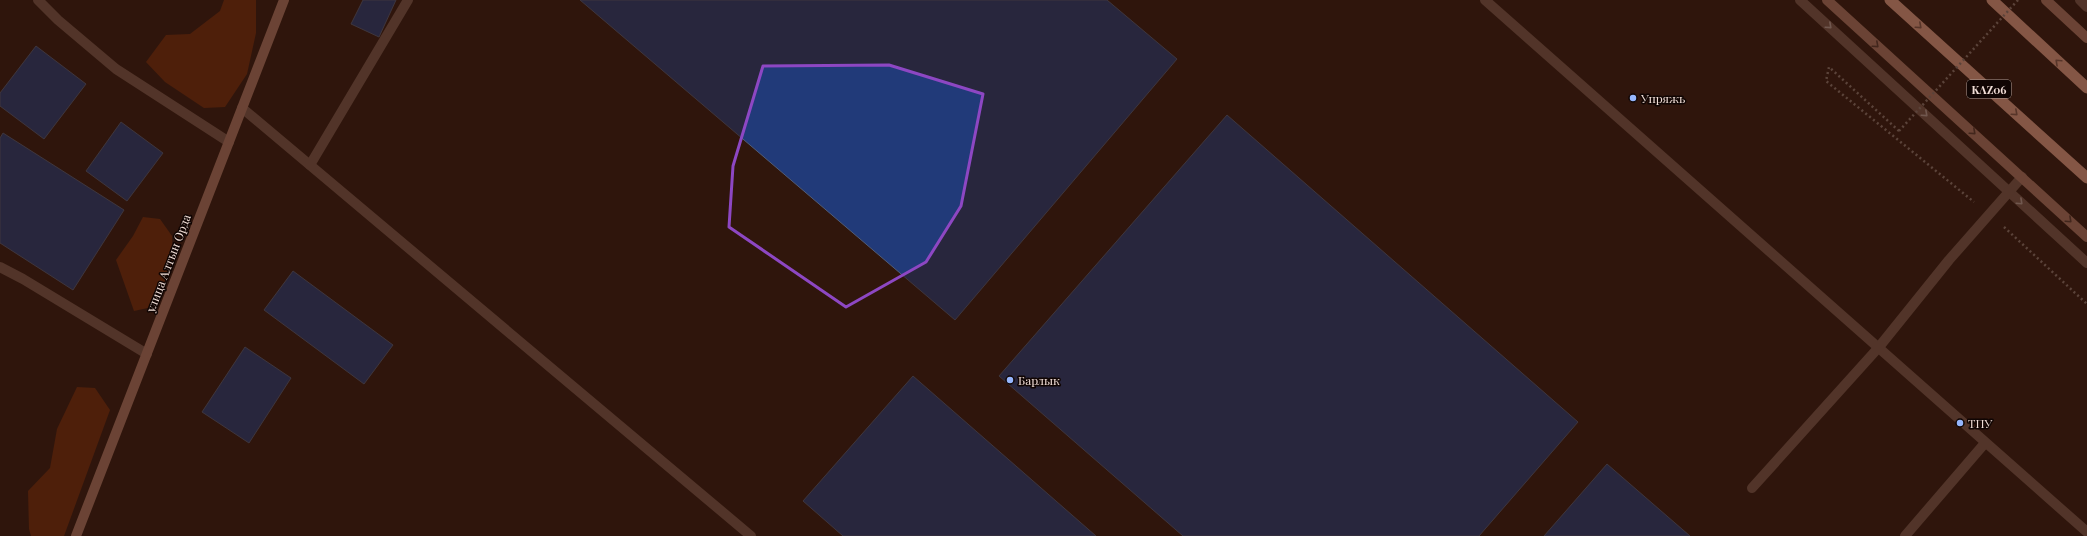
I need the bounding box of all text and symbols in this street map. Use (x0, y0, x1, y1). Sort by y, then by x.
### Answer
one-way arrow (1914, 21, 1922, 29)
one-way arrow (1824, 22, 1832, 29)
one-way arrow (1872, 40, 1879, 47)
one-way arrow (2056, 59, 2063, 66)
road number: KАZ06 (1967, 80, 2011, 98)
place label: Упряжь (1640, 90, 1685, 106)
marker: Упряжь (1628, 93, 1638, 103)
one-way arrow (1920, 109, 1927, 116)
one-way arrow (2011, 109, 2018, 116)
one-way arrow (1968, 128, 1976, 135)
one-way arrow (2016, 197, 2023, 204)
street label: улица Алтын Орда (142, 212, 194, 315)
one-way arrow (2064, 215, 2072, 223)
place label: Барлык (1018, 372, 1060, 388)
marker: Барлык (1005, 375, 1015, 385)
place label: ТПУ (1968, 415, 1993, 431)
marker: ТПУ (1955, 418, 1965, 428)

